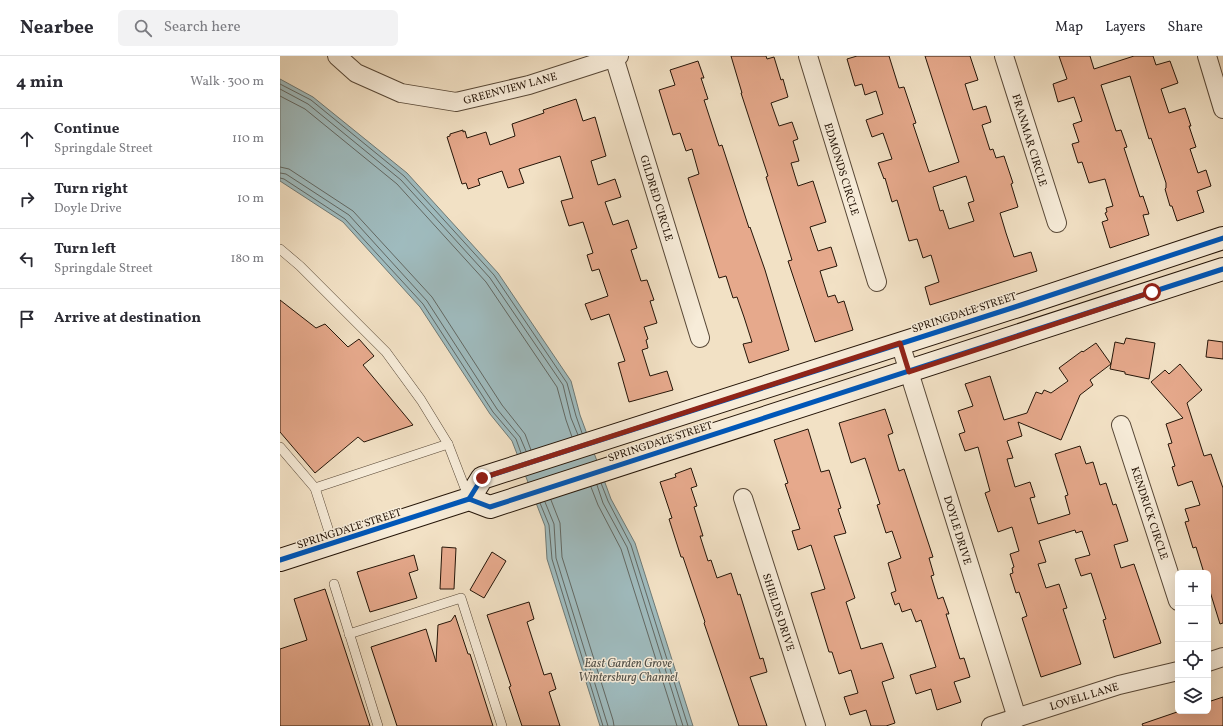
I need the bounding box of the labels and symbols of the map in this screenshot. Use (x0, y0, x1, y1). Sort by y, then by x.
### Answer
street label: GREENVIEW LANE (462, 70, 559, 109)
street label: FRANMAR CIRCLE (1007, 92, 1050, 189)
street label: EDMONDS CIRCLE (819, 121, 862, 218)
street label: GILDRED CIRCLE (635, 154, 676, 244)
route start (1143, 283, 1161, 301)
street label: SPRINGDALE STREET (910, 289, 1019, 337)
street label: SPRINGDALE STREET (606, 418, 715, 466)
street label: KENDRICK CIRCLE (1126, 465, 1171, 562)
route end (473, 469, 491, 487)
street label: DOYLE DRIVE (939, 494, 974, 567)
street label: SPRINGDALE STREET (295, 505, 404, 553)
street label: SHIELDS DRIVE (758, 572, 797, 654)
water label: East Garden Grove Wintersburg Channel (578, 656, 678, 686)
street label: LOVELL LANE (1048, 680, 1121, 715)

